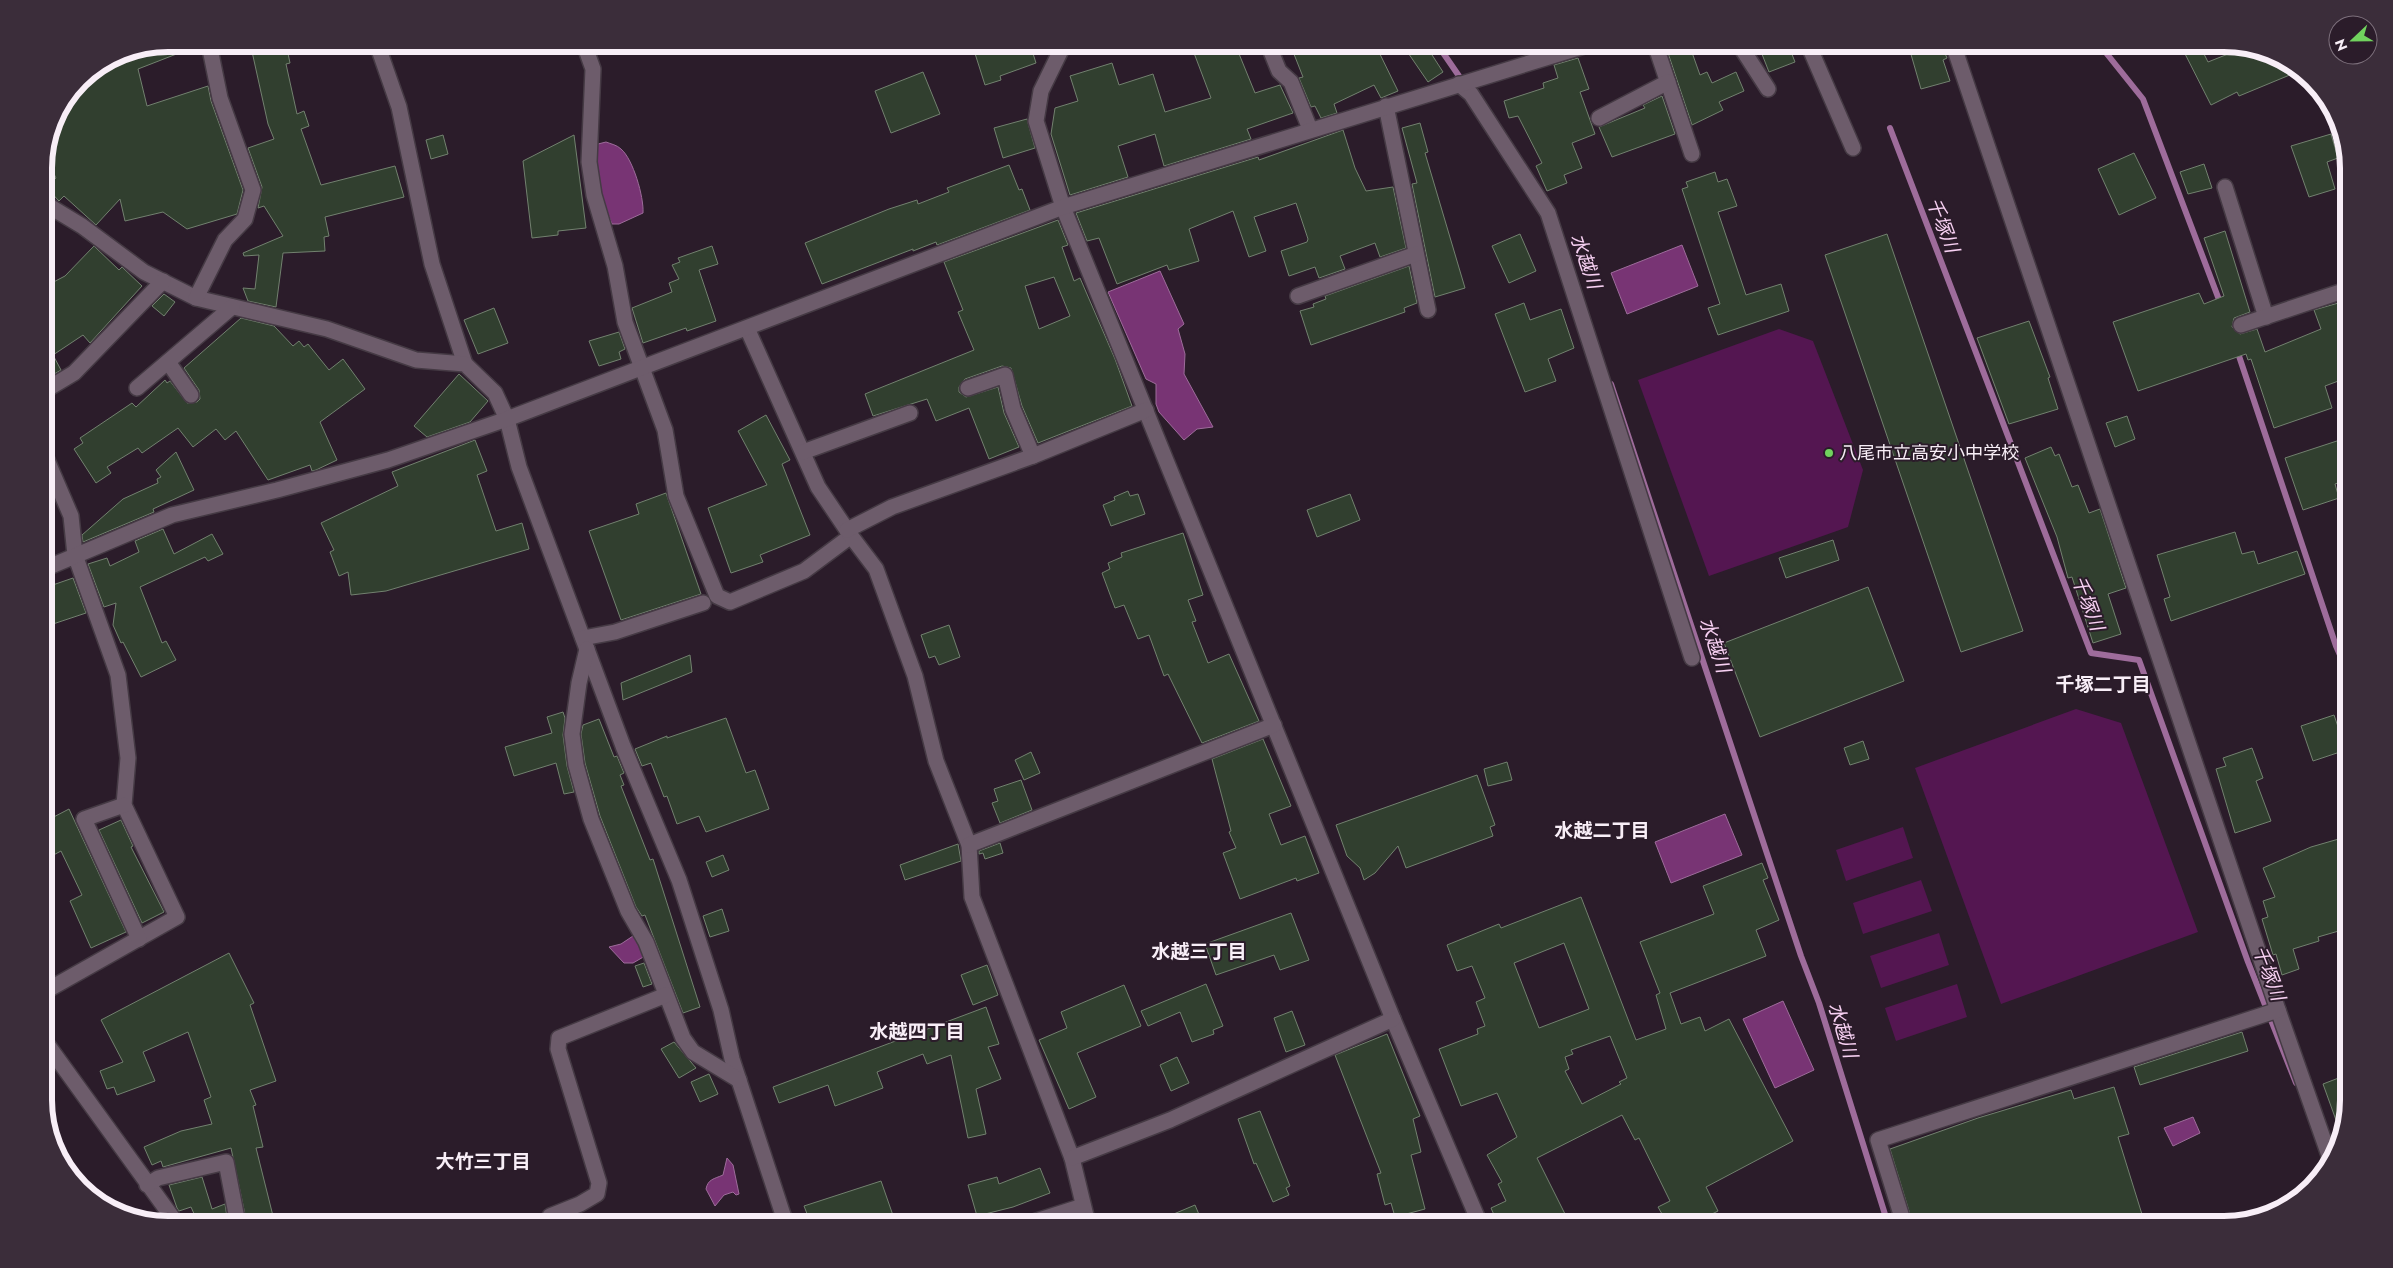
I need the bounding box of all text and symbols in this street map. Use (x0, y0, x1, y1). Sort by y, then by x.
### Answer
north arrow (2328, 15, 2378, 65)
text: N (2330, 36, 2352, 54)
water label: 千塚川 (1920, 194, 1967, 258)
water label: 水越川 (1564, 230, 1609, 294)
place label: 八尾市立高安小中学校 (1839, 440, 2019, 466)
marker: 八尾市立高安小中学校 (1823, 447, 1835, 459)
water label: 千塚川 (2065, 572, 2112, 636)
water label: 水越川 (1693, 614, 1738, 678)
district label: 千塚二丁目 (2055, 671, 2151, 698)
district label: 水越二丁目 (1554, 817, 1650, 844)
district label: 水越三丁目 (1151, 938, 1247, 965)
water label: 千塚川 (2246, 942, 2293, 1006)
water label: 水越川 (1822, 999, 1865, 1063)
district label: 水越四丁目 (869, 1018, 965, 1045)
district label: 大竹三丁目 (435, 1148, 531, 1175)

